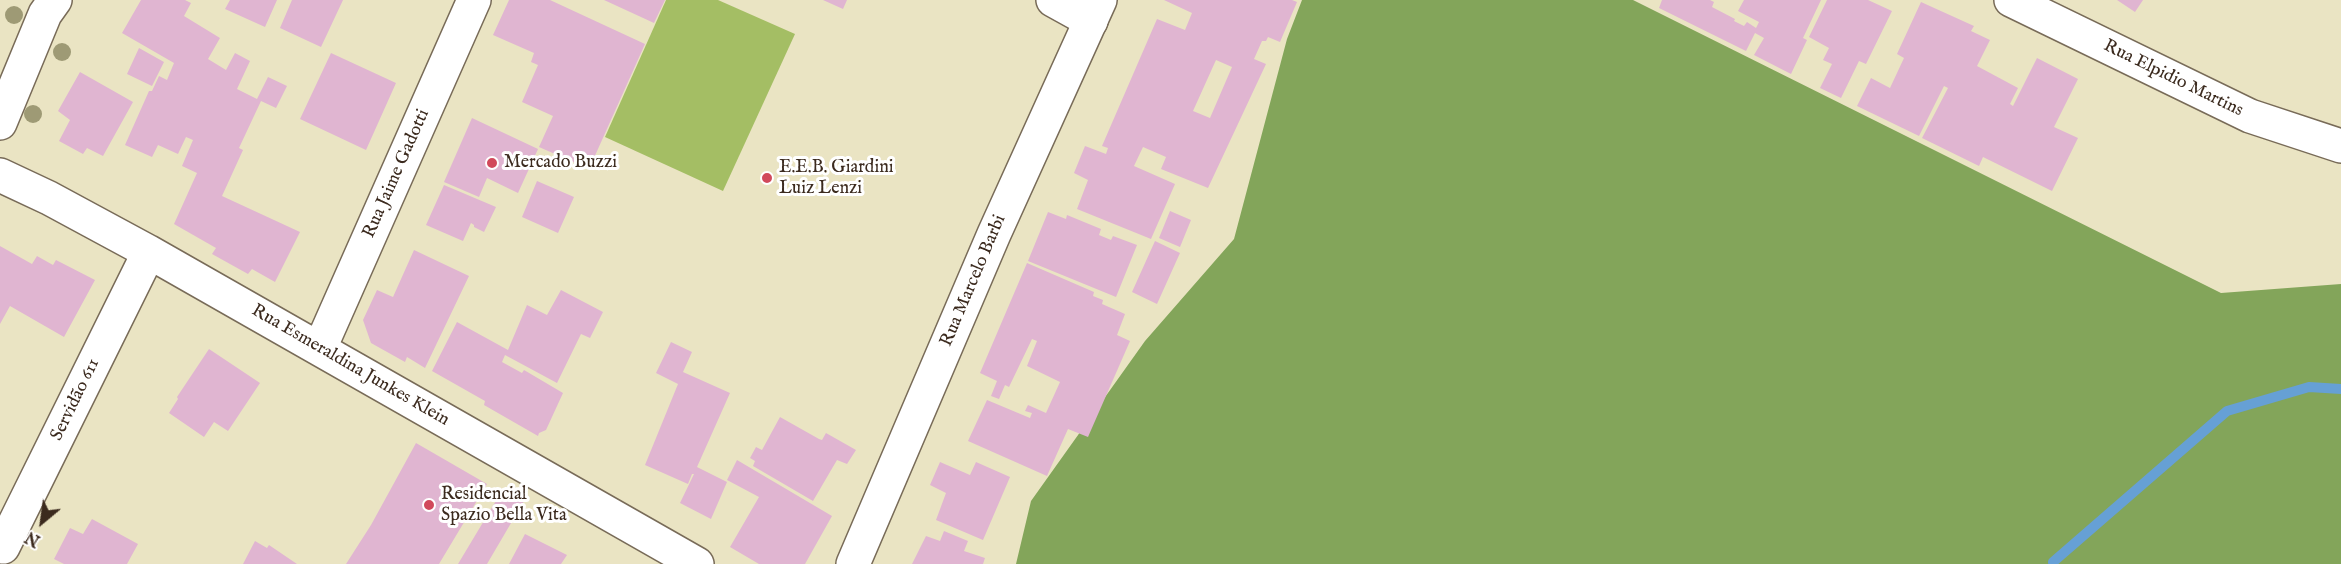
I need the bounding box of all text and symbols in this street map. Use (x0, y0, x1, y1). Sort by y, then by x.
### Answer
street label: Rua Elpidio Martins (2100, 36, 2246, 122)
street label: Rua Jaime Gadotti (359, 106, 435, 242)
place label: Mercado Buzzi (504, 152, 617, 174)
marker: Mercado Buzzi (485, 156, 499, 170)
place label: E.E.B. Giardini Luiz Lenzi (779, 157, 894, 200)
marker: E.E.B. Giardini Luiz Lenzi (760, 171, 774, 185)
street label: Rua Marcelo Barbi (936, 212, 1012, 350)
street label: Rua Esmeraldina Junkes Klein (247, 300, 453, 432)
street label: Servidão 611 (47, 355, 105, 445)
place label: Residencial Spazio Bella Vita (441, 484, 567, 526)
north arrow (12, 492, 72, 552)
marker: Residencial Spazio Bella Vita (422, 498, 436, 512)
text: N (22, 526, 44, 550)

